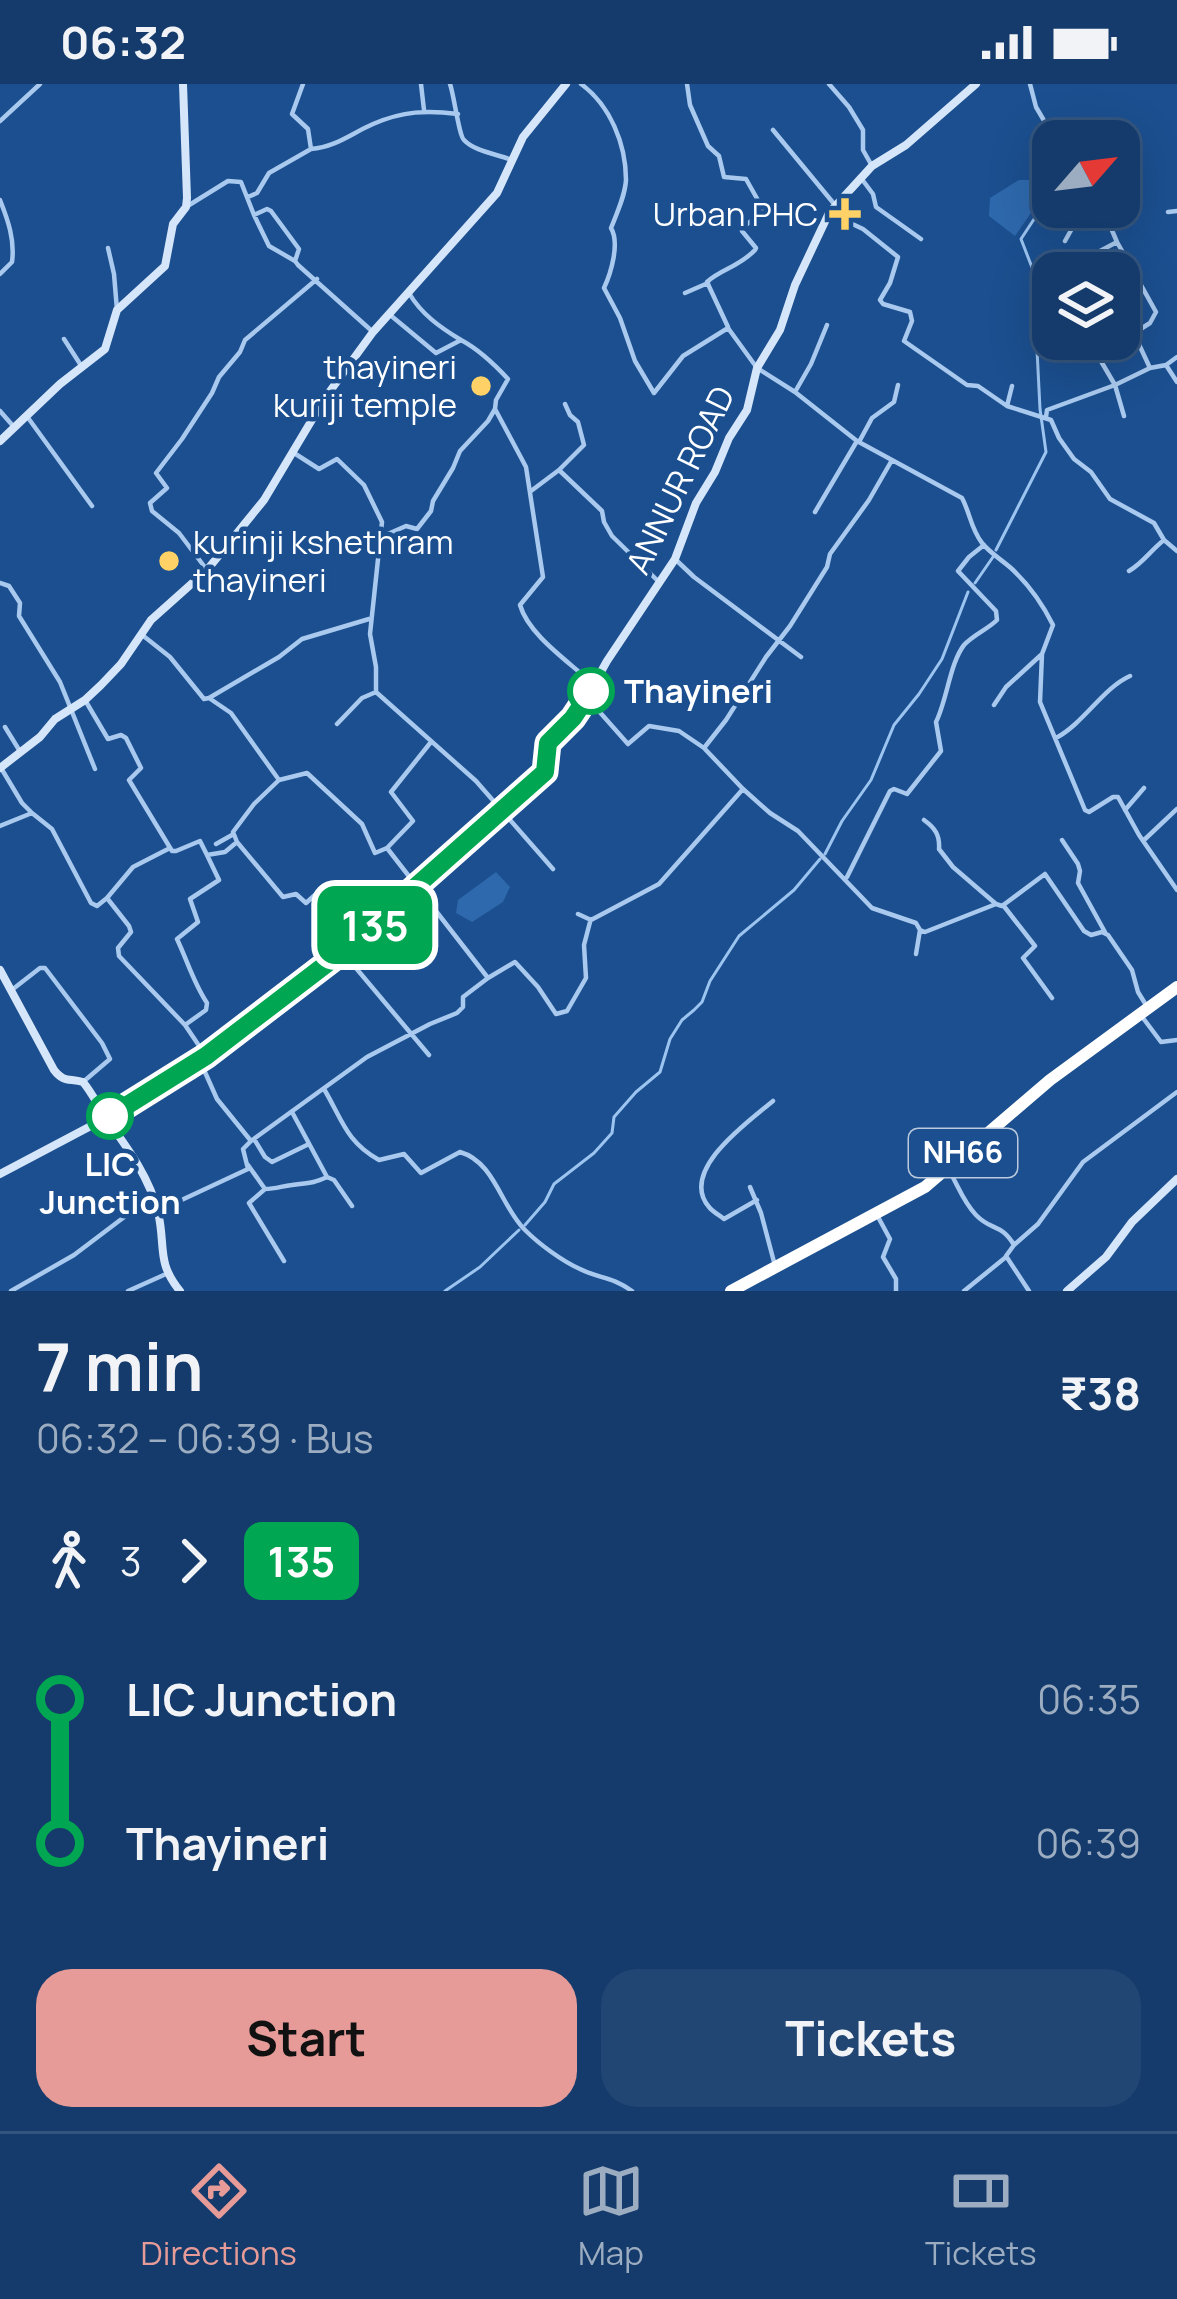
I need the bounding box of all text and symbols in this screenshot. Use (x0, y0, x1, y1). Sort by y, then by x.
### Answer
text: 06:32 (60, 11, 186, 73)
north arrow (1032, 120, 1140, 228)
map controls (1032, 120, 1140, 360)
place label: Urban PHC (653, 191, 818, 236)
marker: Urban PHC (829, 198, 861, 230)
button: layers (1032, 252, 1140, 360)
place label: thayineri kuriji temple (273, 344, 457, 427)
marker: thayineri kuriji temple (468, 373, 494, 399)
street label: ANNUR ROAD (615, 378, 744, 581)
place label: kurinji kshethram thayineri (193, 519, 453, 602)
marker: kurinji kshethram thayineri (156, 548, 182, 574)
place label: Thayineri (624, 668, 773, 713)
marker: Thayineri (569, 669, 613, 713)
line badge: 135 (306, 886, 444, 964)
text: 135 (341, 896, 409, 954)
marker: LIC Junction (88, 1094, 132, 1138)
road number: NH66 (909, 1129, 1017, 1177)
place label: LIC Junction (39, 1141, 181, 1224)
text: 7 min (36, 1321, 204, 1411)
text: ₹38 (1059, 1362, 1141, 1424)
text: 06:32 – 06:39 · Bus (36, 1411, 374, 1465)
icon: walk (36, 1528, 102, 1594)
icon: forward (160, 1528, 226, 1594)
text: 135 (268, 1532, 335, 1590)
text: 3 (120, 1534, 142, 1588)
text: LIC Junction (126, 1668, 397, 1730)
text: 06:35 (1037, 1672, 1141, 1726)
text: Thayineri (126, 1812, 329, 1874)
text: 06:39 (1036, 1816, 1141, 1870)
button: Start (36, 1969, 577, 2107)
button: Tickets (601, 1969, 1141, 2107)
tab: Directions (141, 2158, 297, 2275)
tab: Map (578, 2158, 644, 2275)
tab: Tickets (925, 2158, 1036, 2275)

